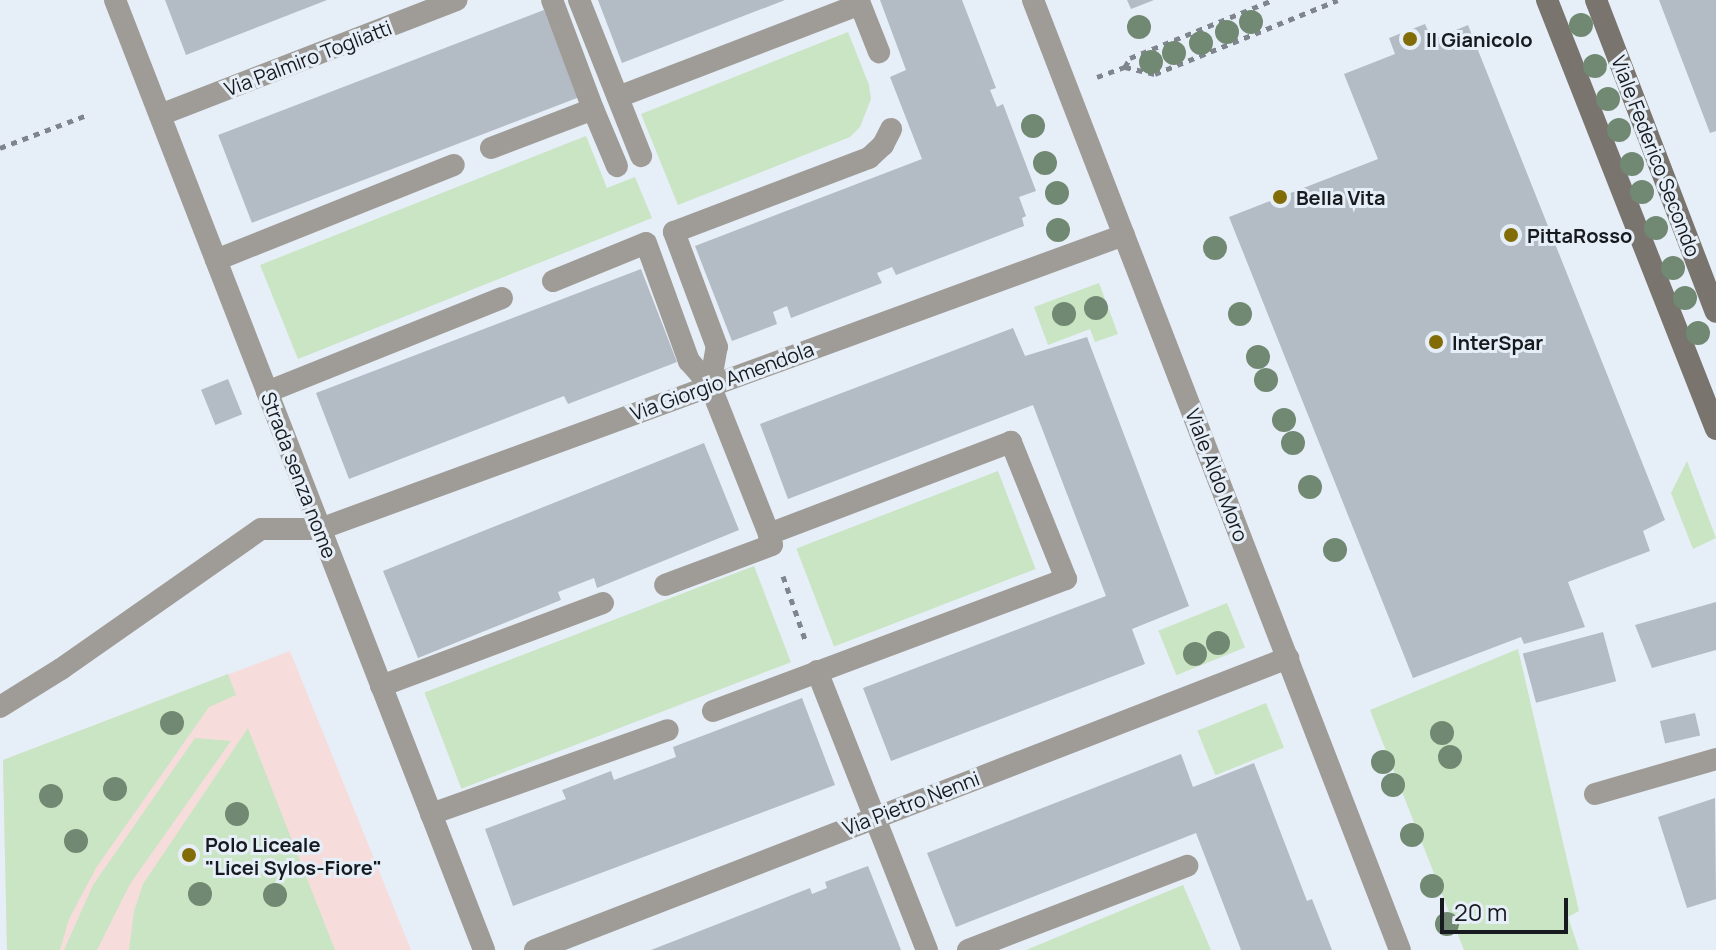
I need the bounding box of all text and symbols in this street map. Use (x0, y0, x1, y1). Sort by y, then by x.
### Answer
street label: Via Palmiro Togliatti (221, 15, 395, 101)
place label: Il Gianicolo (1426, 27, 1533, 51)
marker: Il Gianicolo (1401, 30, 1419, 48)
street label: Viale Federico Secondo (1607, 52, 1705, 260)
place label: Bella Vita (1296, 185, 1386, 209)
marker: Bella Vita (1271, 188, 1289, 206)
place label: PittaRosso (1527, 223, 1632, 247)
marker: PittaRosso (1502, 226, 1520, 244)
place label: InterSpar (1452, 330, 1543, 354)
marker: InterSpar (1427, 333, 1445, 351)
street label: Via Giorgio Amendola (627, 337, 817, 425)
street label: Strada senza nome (256, 388, 342, 562)
street label: Viale Aldo Moro (1181, 405, 1253, 545)
street label: Via Pietro Nenni (839, 766, 983, 840)
place label: Polo Liceale "Licei Sylos-Fiore" (205, 832, 382, 879)
marker: Polo Liceale "Licei Sylos-Fiore" (180, 846, 198, 864)
scale bar (1444, 882, 1572, 932)
text: 20 m (1454, 895, 1507, 928)

